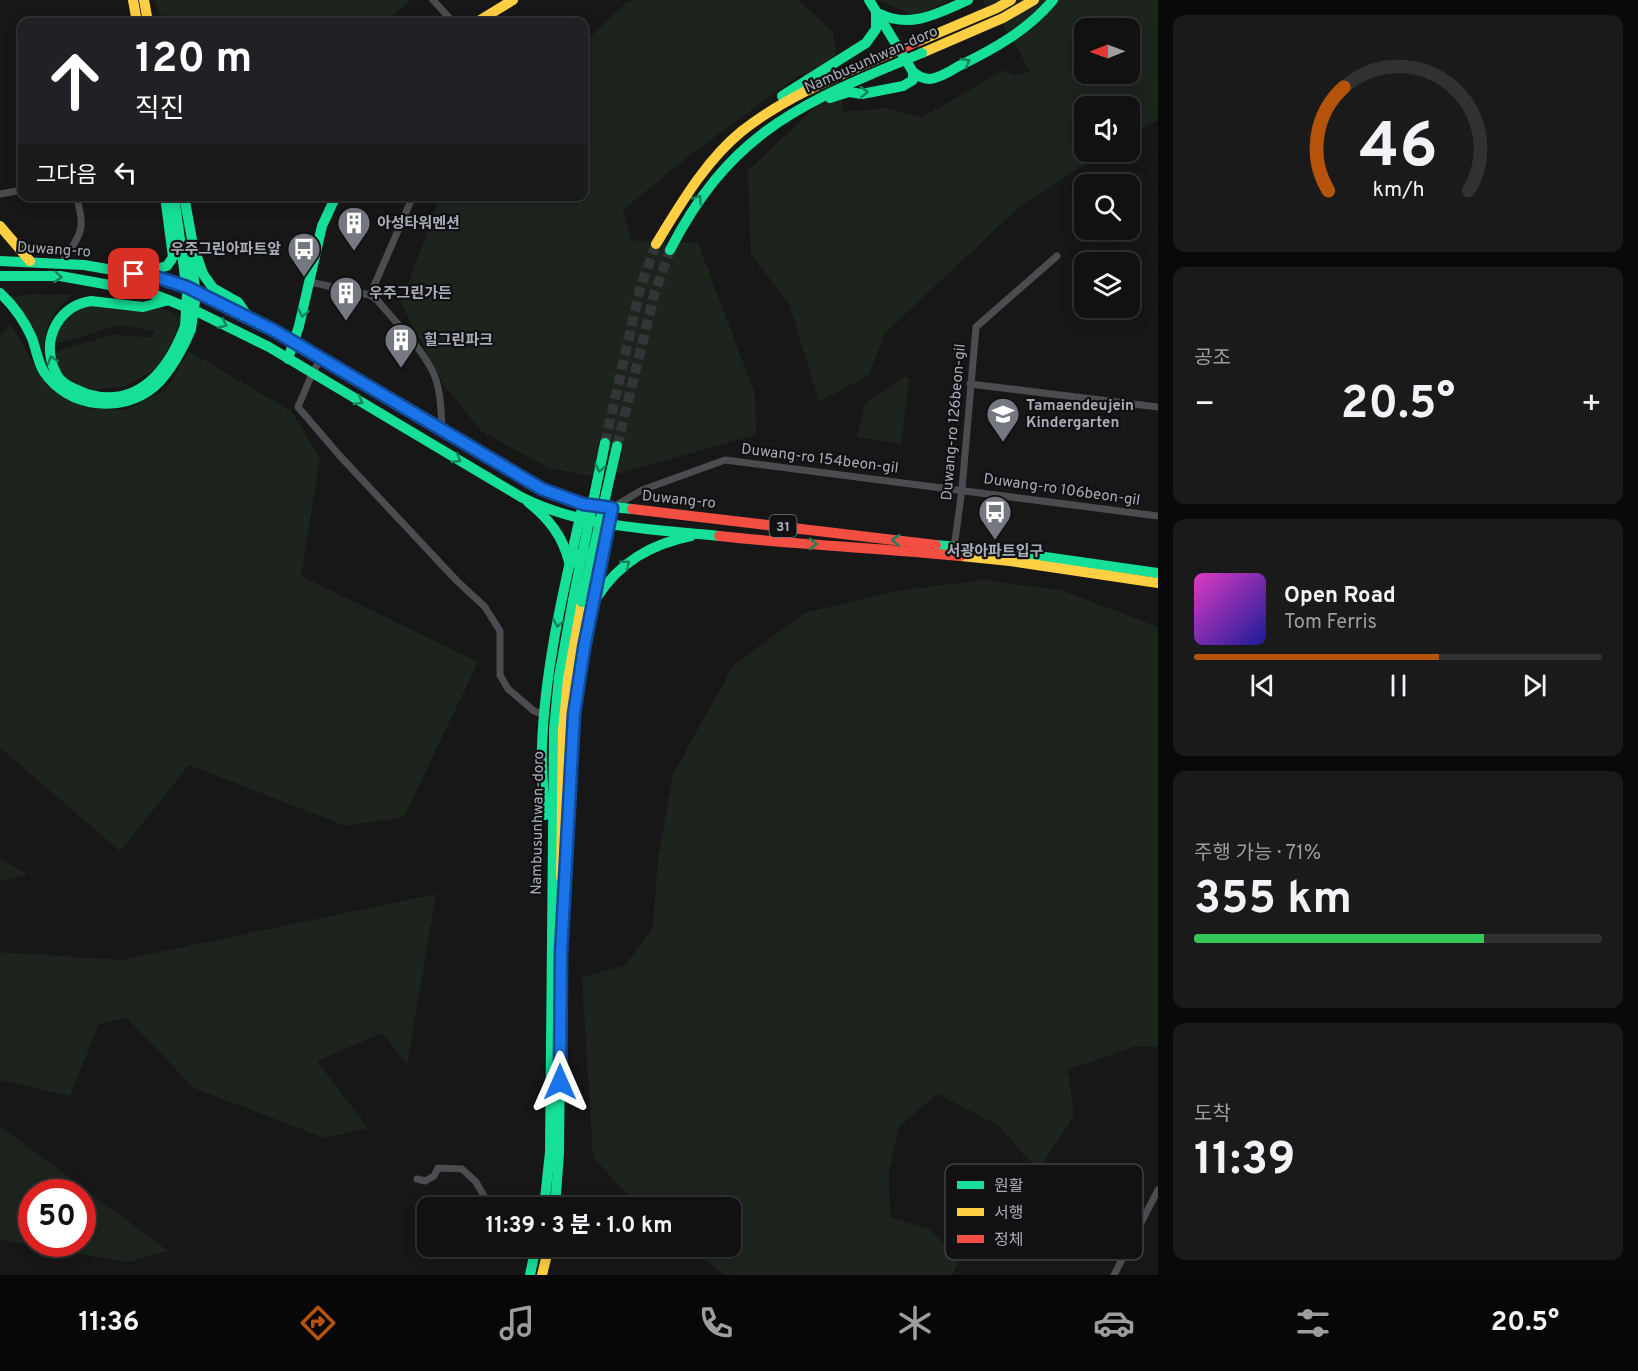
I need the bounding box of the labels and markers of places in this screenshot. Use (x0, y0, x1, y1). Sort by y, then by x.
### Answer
building icon: 아성타워멘션 (336, 205, 372, 252)
place label: 아성타워멘션 (377, 215, 460, 234)
bus stop icon: 우주그린아파트앞 (286, 231, 322, 278)
place label: 우주그린아파트앞 (171, 241, 281, 260)
pin (108, 248, 159, 299)
building icon: 우주그린가든 (328, 275, 364, 322)
place label: 우주그린가든 (369, 285, 452, 304)
building icon: 힐그린파크 (383, 322, 419, 369)
place label: 힐그린파크 (424, 331, 493, 351)
school or university icon: Tamaendeujein Kindergarten (985, 396, 1021, 443)
place label: Tamaendeujein Kindergarten (1026, 397, 1134, 433)
bus stop icon: 서광아파트입구 (977, 494, 1013, 541)
place label: 서광아파트입구 (947, 543, 1043, 562)

